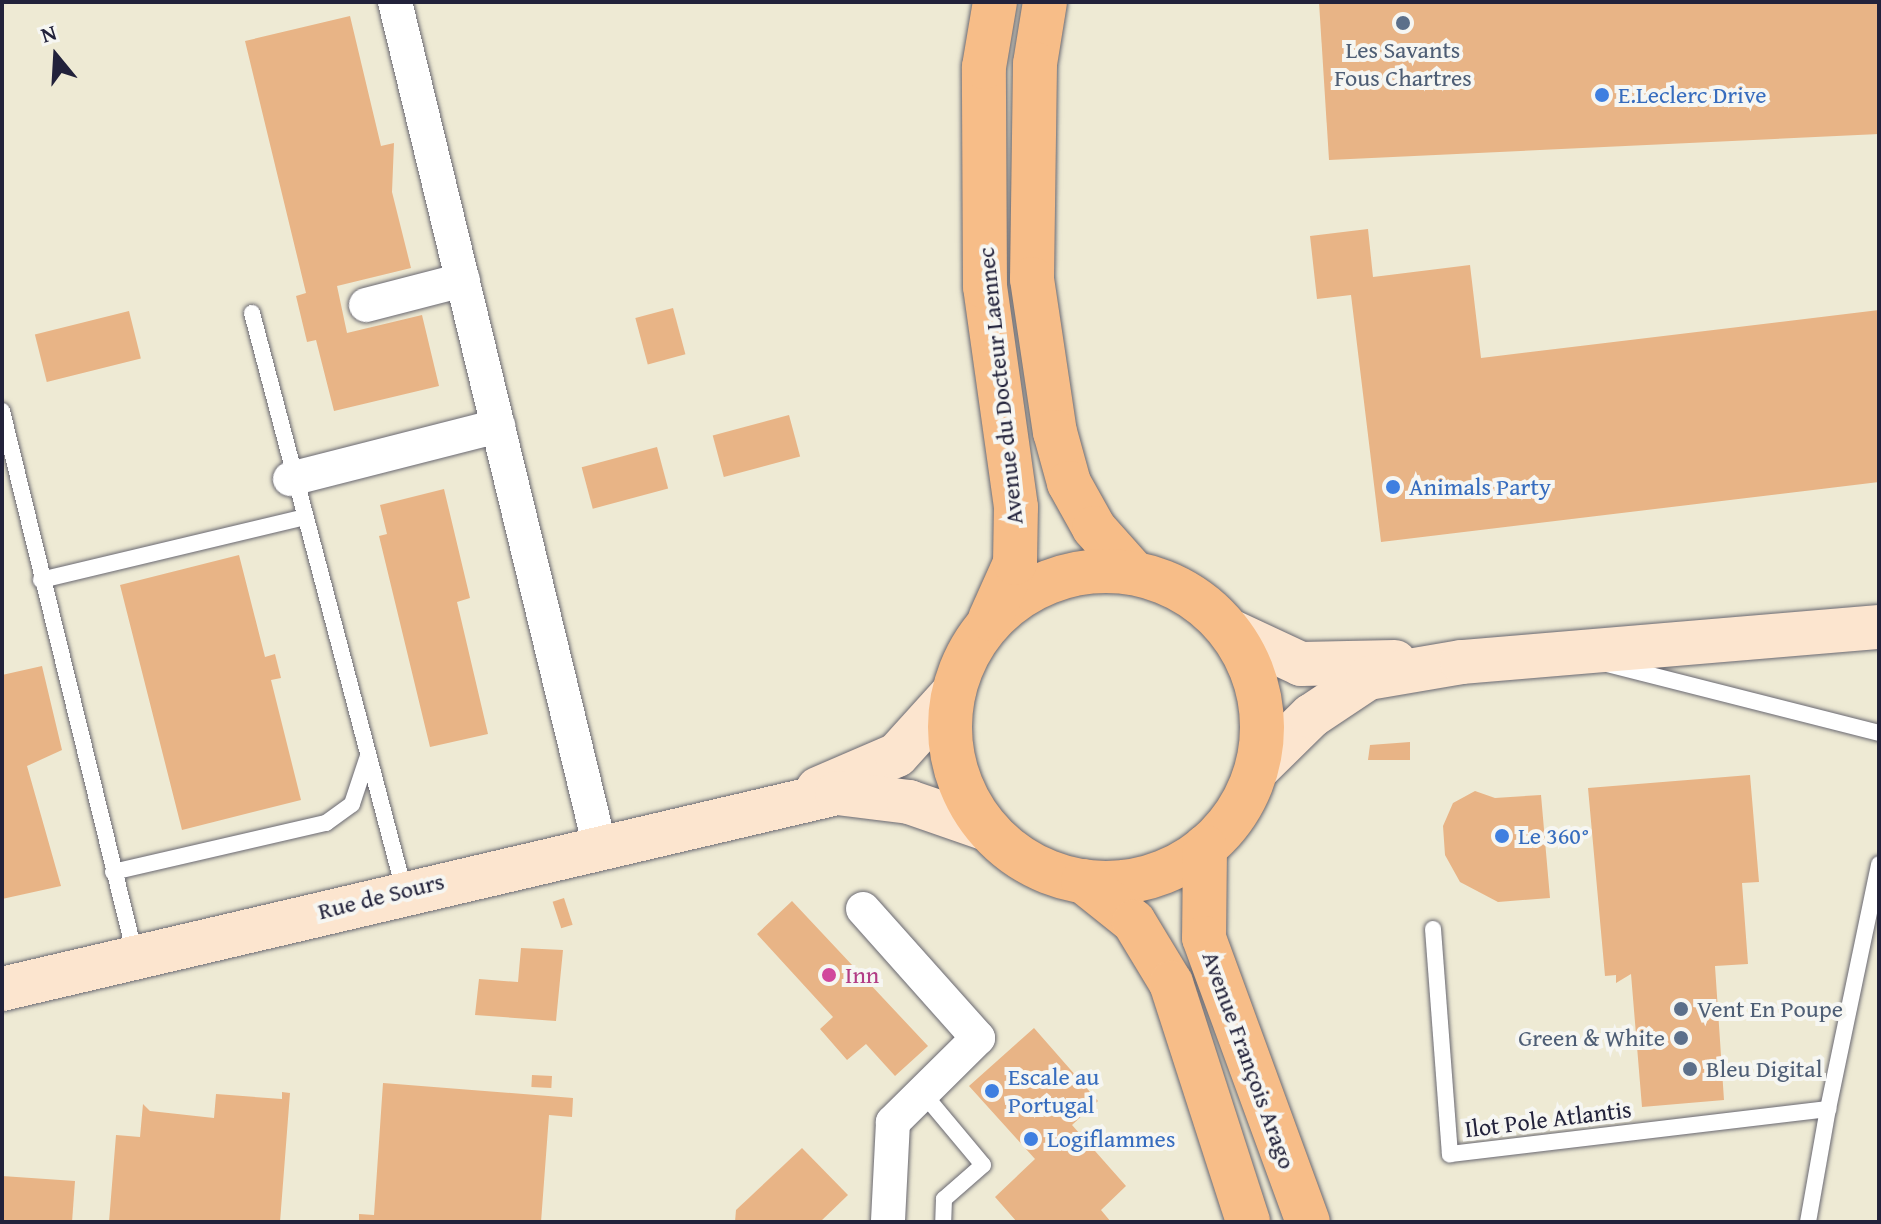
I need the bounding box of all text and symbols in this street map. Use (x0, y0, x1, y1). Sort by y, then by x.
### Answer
marker: Les Savants Fous Chartres (1394, 14, 1412, 32)
north arrow (16, 16, 96, 96)
text: N (37, 16, 61, 51)
place label: Les Savants Fous Chartres (1334, 36, 1472, 92)
place label: E.Leclerc Drive (1618, 81, 1766, 109)
marker: E.Leclerc Drive (1593, 86, 1611, 104)
street label: Avenue du Docteur Laennec (971, 246, 1029, 526)
place label: Animals Party (1409, 473, 1551, 501)
marker: Animals Party (1384, 478, 1402, 496)
place label: Le 360° (1518, 822, 1589, 850)
marker: Le 360° (1493, 827, 1511, 845)
street label: Rue de Sours (315, 866, 447, 926)
street label: Avenue François Arago (1196, 947, 1302, 1173)
place label: Inn (845, 961, 879, 989)
marker: Inn (820, 966, 838, 984)
place label: Vent En Poupe (1697, 995, 1843, 1023)
marker: Vent En Poupe (1672, 1000, 1690, 1018)
place label: Green & White (1518, 1024, 1665, 1052)
marker: Green & White (1672, 1029, 1690, 1047)
place label: Bleu Digital (1706, 1055, 1822, 1083)
marker: Bleu Digital (1681, 1060, 1699, 1078)
place label: Escale au Portugal (1008, 1063, 1099, 1119)
marker: Escale au Portugal (983, 1082, 1001, 1100)
street label: Ilot Pole Atlantis (1463, 1094, 1633, 1144)
place label: Logiflammes (1047, 1125, 1175, 1153)
marker: Logiflammes (1022, 1130, 1040, 1148)

